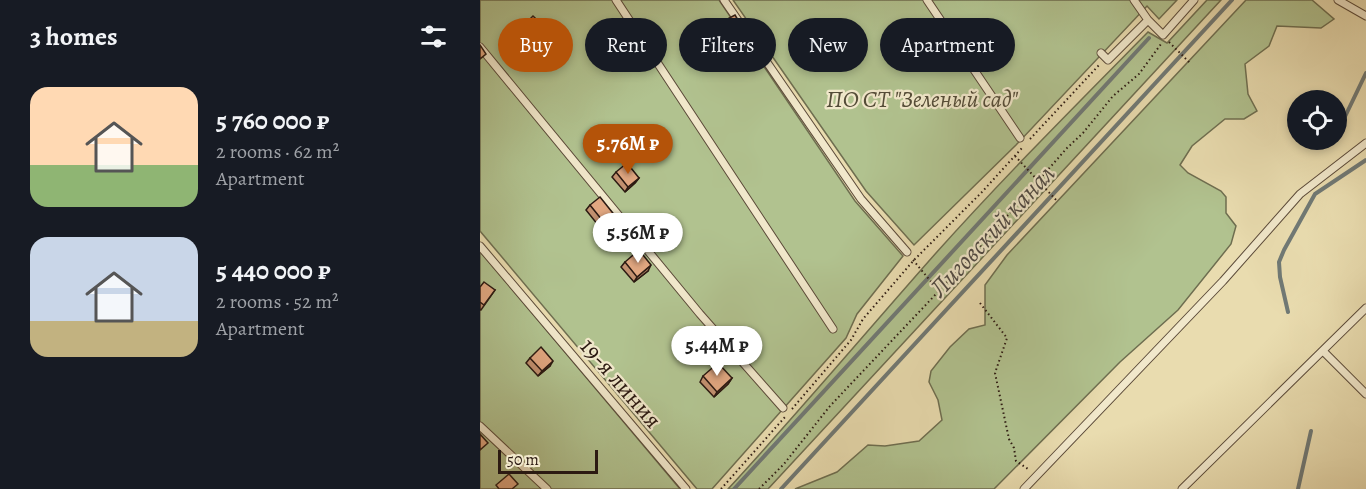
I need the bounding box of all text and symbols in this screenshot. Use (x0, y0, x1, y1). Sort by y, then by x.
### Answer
chip: Buy (498, 18, 573, 72)
chip: Rent (585, 18, 667, 72)
chip: Filters (679, 18, 776, 72)
chip: New (788, 18, 868, 72)
chip: Apartment (880, 18, 1015, 72)
text: 3 homes (30, 19, 118, 54)
icon: filters (417, 20, 450, 53)
park label: ПО СТ "Зеленый сад" (826, 83, 1019, 115)
map controls (1287, 90, 1347, 150)
button: locate (1287, 90, 1347, 150)
text: 5 760 000 ₽ (216, 103, 329, 138)
icon: home (78, 111, 150, 183)
pin: 5.76M ₽ (573, 124, 683, 175)
text: 5.76M ₽ (597, 130, 659, 157)
text: 2 rooms · 62 m² (216, 138, 339, 165)
water label: Лиговский канал (921, 156, 1063, 306)
text: Apartment (216, 165, 305, 192)
pin: 5.56M ₽ (583, 213, 693, 264)
text: 5.56M ₽ (607, 219, 669, 246)
text: 5 440 000 ₽ (216, 253, 331, 288)
icon: home (78, 261, 150, 333)
text: 2 rooms · 52 m² (216, 288, 339, 315)
text: Apartment (216, 315, 305, 342)
pin: 5.44M ₽ (662, 326, 772, 377)
street label: 19-я линия (573, 331, 669, 435)
text: 5.44M ₽ (685, 332, 749, 359)
scale bar (498, 447, 598, 474)
text: 50 m (507, 449, 539, 471)

